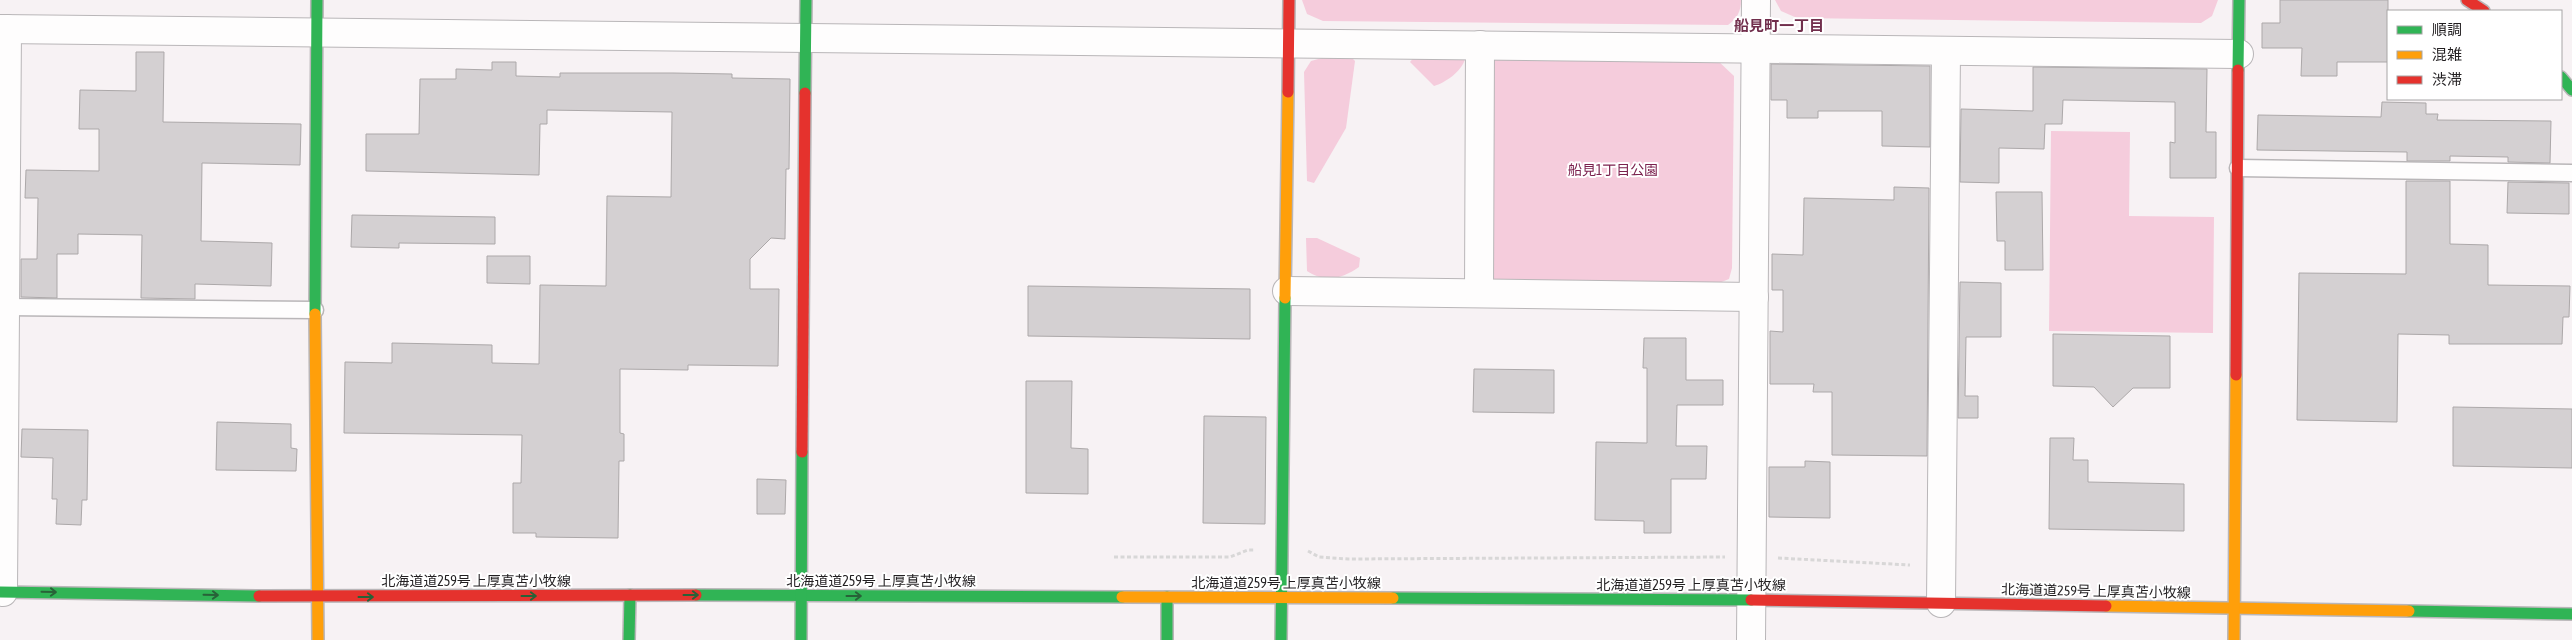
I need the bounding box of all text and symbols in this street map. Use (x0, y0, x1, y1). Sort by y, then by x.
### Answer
legend (2387, 10, 2562, 100)
district label: 船見町一丁目 (1734, 17, 1824, 34)
text: 順調 (2432, 21, 2462, 38)
text: 混雑 (2432, 46, 2462, 63)
text: 渋滞 (2432, 71, 2462, 88)
park label: 船見1丁目公園 (1568, 162, 1658, 178)
street label: 北海道道259号 上厚真苫小牧線 (381, 573, 571, 589)
street label: 北海道道259号 上厚真苫小牧線 (786, 573, 976, 589)
street label: 北海道道259号 上厚真苫小牧線 (1191, 575, 1381, 591)
street label: 北海道道259号 上厚真苫小牧線 (1596, 577, 1786, 593)
street label: 北海道道259号 上厚真苫小牧線 (2001, 581, 2191, 601)
one-way arrow (40, 588, 56, 597)
one-way arrow (202, 590, 219, 600)
one-way arrow (682, 590, 699, 600)
one-way arrow (520, 591, 536, 601)
one-way arrow (845, 591, 861, 601)
one-way arrow (358, 592, 374, 602)

